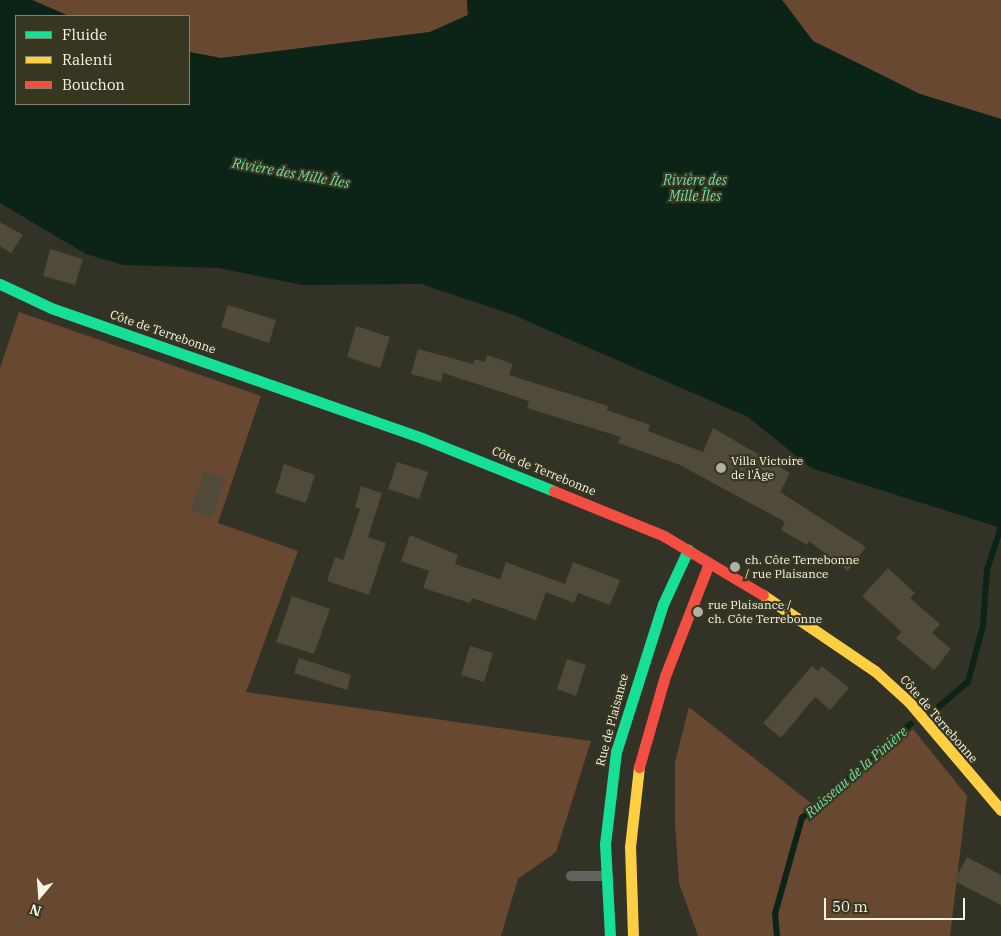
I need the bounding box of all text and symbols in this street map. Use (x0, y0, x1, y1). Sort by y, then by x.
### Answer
legend (15, 15, 190, 105)
text: Fluide (62, 25, 107, 44)
text: Ralenti (62, 50, 112, 69)
text: Bouchon (62, 75, 125, 94)
water label: Rivière des Mille Îles (231, 154, 351, 192)
water label: Rivière des Mille Îles (663, 172, 727, 204)
street label: Côte de Terrebonne (108, 307, 218, 357)
street label: Côte de Terrebonne (490, 444, 598, 498)
place label: Villa Victoire de l'Âge (731, 454, 803, 482)
marker: Villa Victoire de l'Âge (715, 462, 727, 474)
place label: ch. Côte Terrebonne / rue Plaisance (745, 553, 859, 581)
marker: ch. Côte Terrebonne / rue Plaisance (729, 561, 741, 573)
place label: rue Plaisance / ch. Côte Terrebonne (708, 598, 822, 626)
marker: rue Plaisance / ch. Côte Terrebonne (692, 606, 704, 618)
street label: Rue de Plaisance (593, 672, 631, 768)
street label: Côte de Terrebonne (897, 672, 981, 766)
water label: Ruisseau de la Pinière (801, 723, 911, 821)
north arrow (15, 871, 65, 921)
scale bar (826, 888, 967, 920)
text: 50 m (832, 897, 868, 916)
text: N (27, 900, 43, 921)

